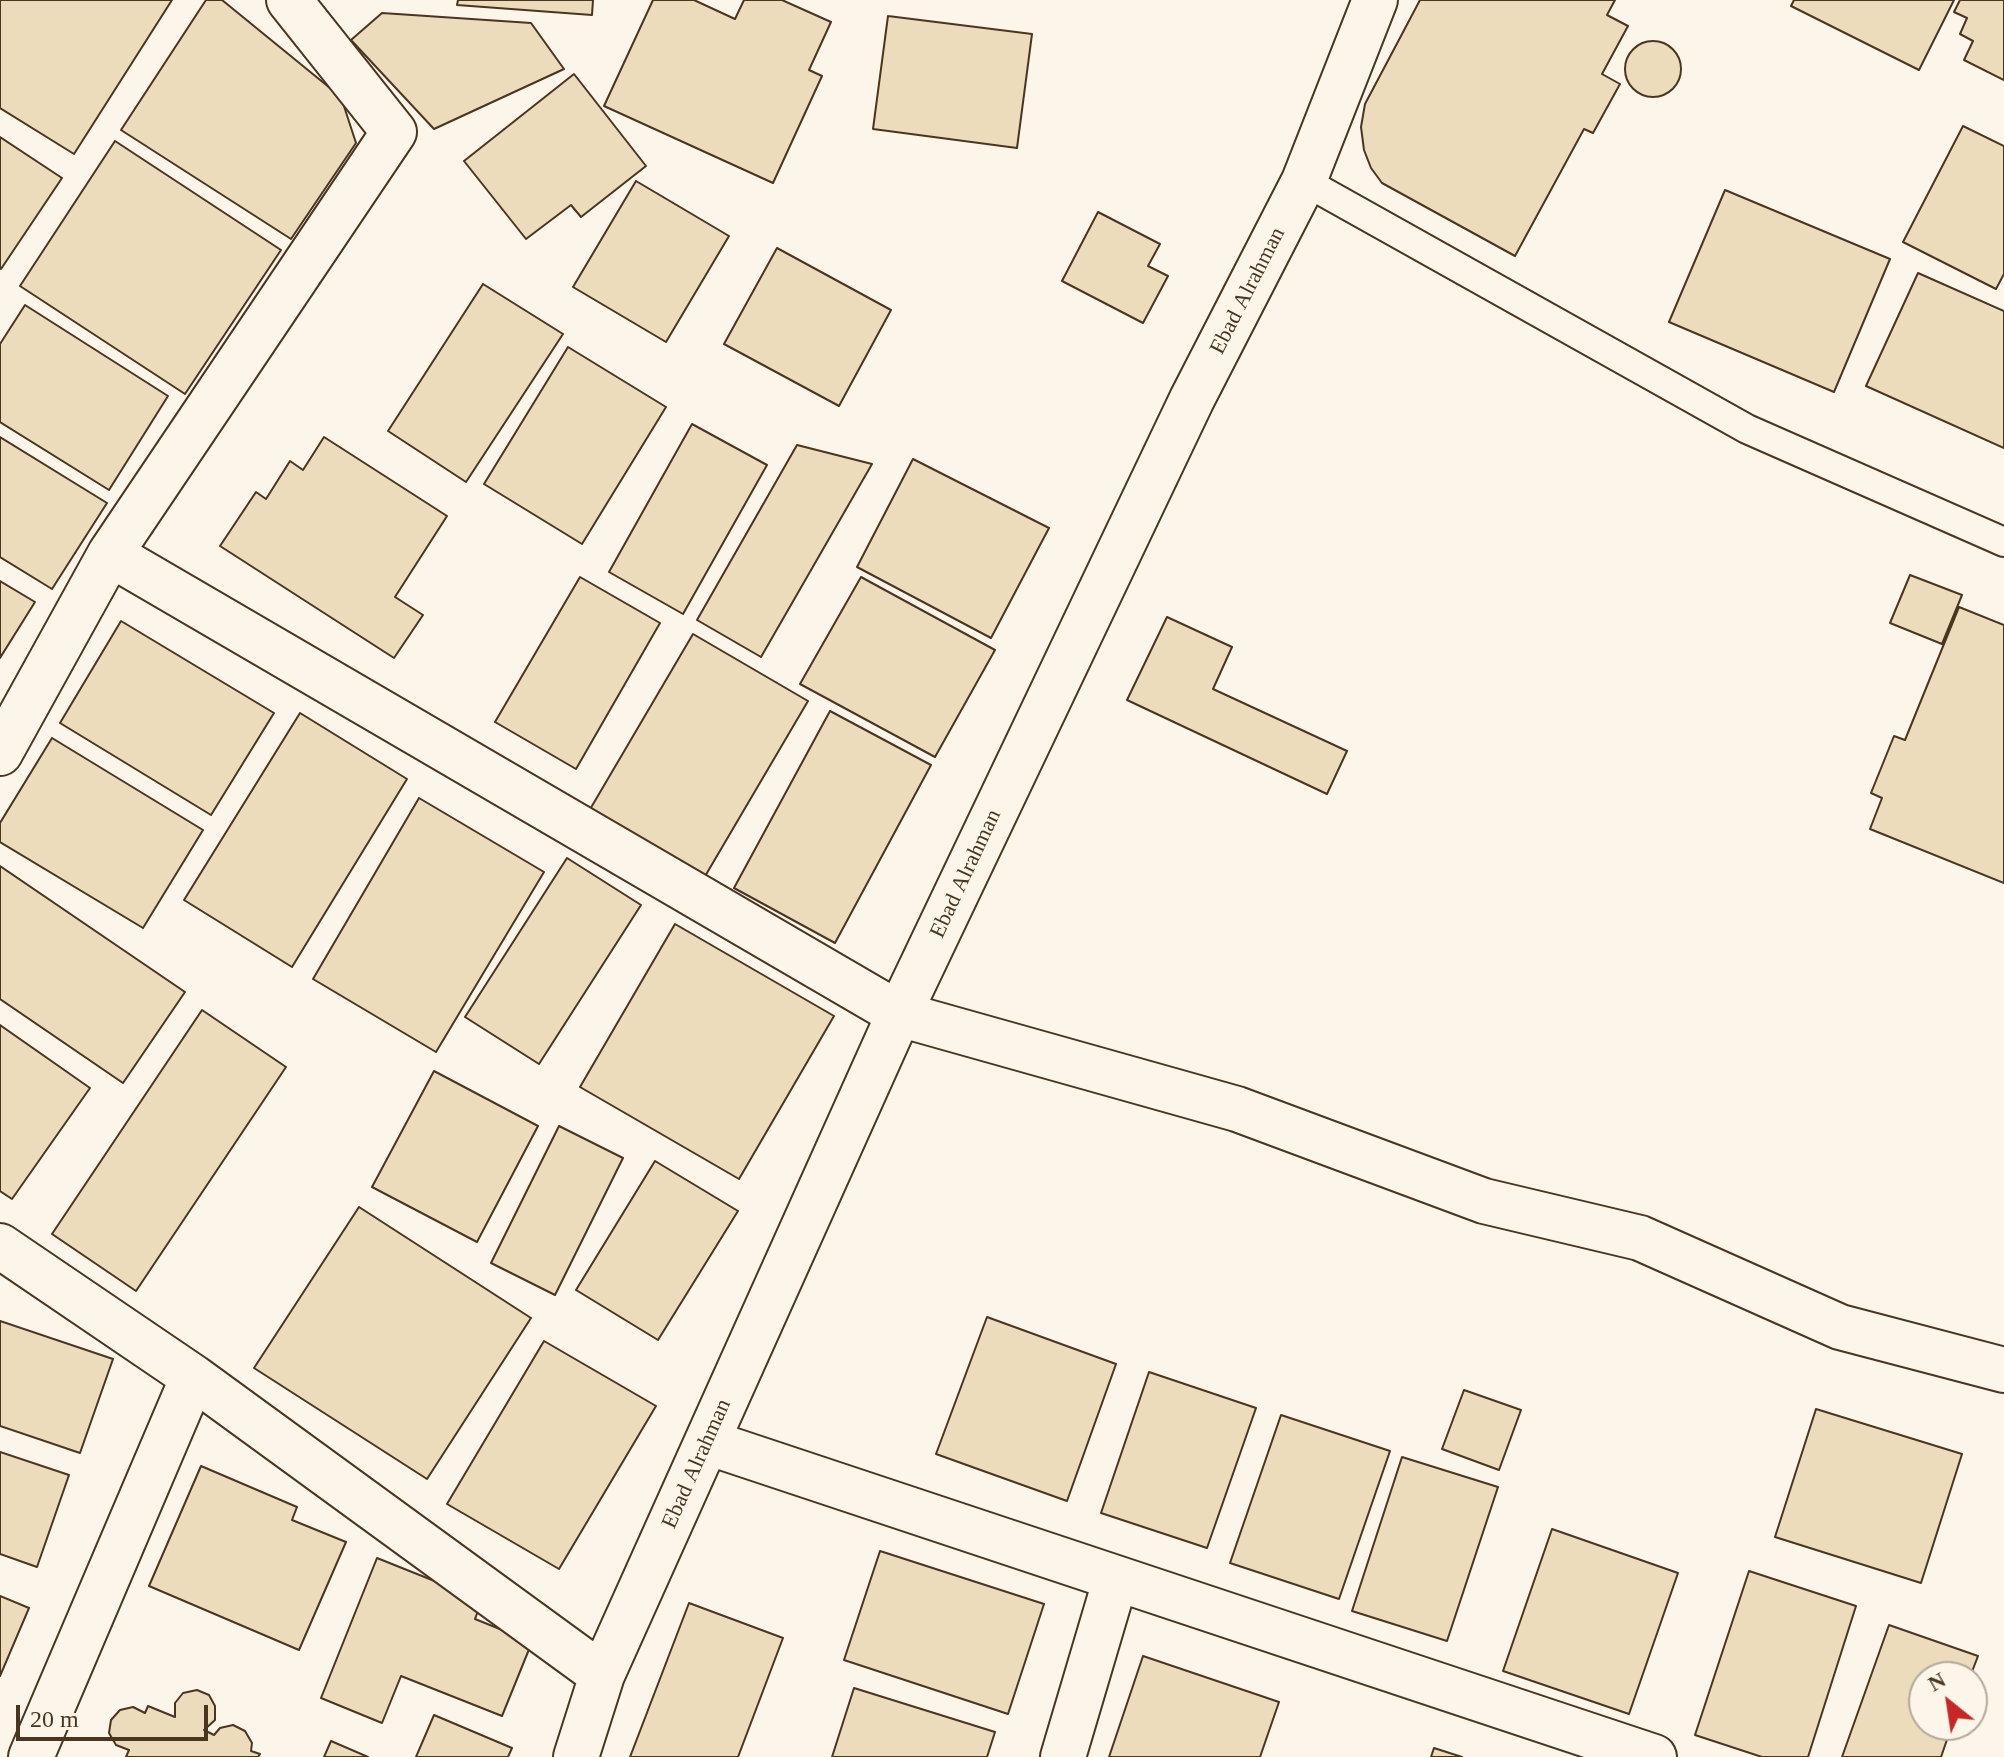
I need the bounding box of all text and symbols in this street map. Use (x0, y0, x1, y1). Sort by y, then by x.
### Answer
street label: Ebad Alrahman (1200, 215, 1296, 367)
street label: Ebad Alrahman (921, 797, 1011, 951)
street label: Ebad Alrahman (653, 1386, 741, 1542)
north arrow (1908, 1661, 1988, 1741)
text: N (1924, 1667, 1950, 1696)
scale bar (20, 1689, 212, 1739)
text: 20 m (30, 1706, 79, 1732)

